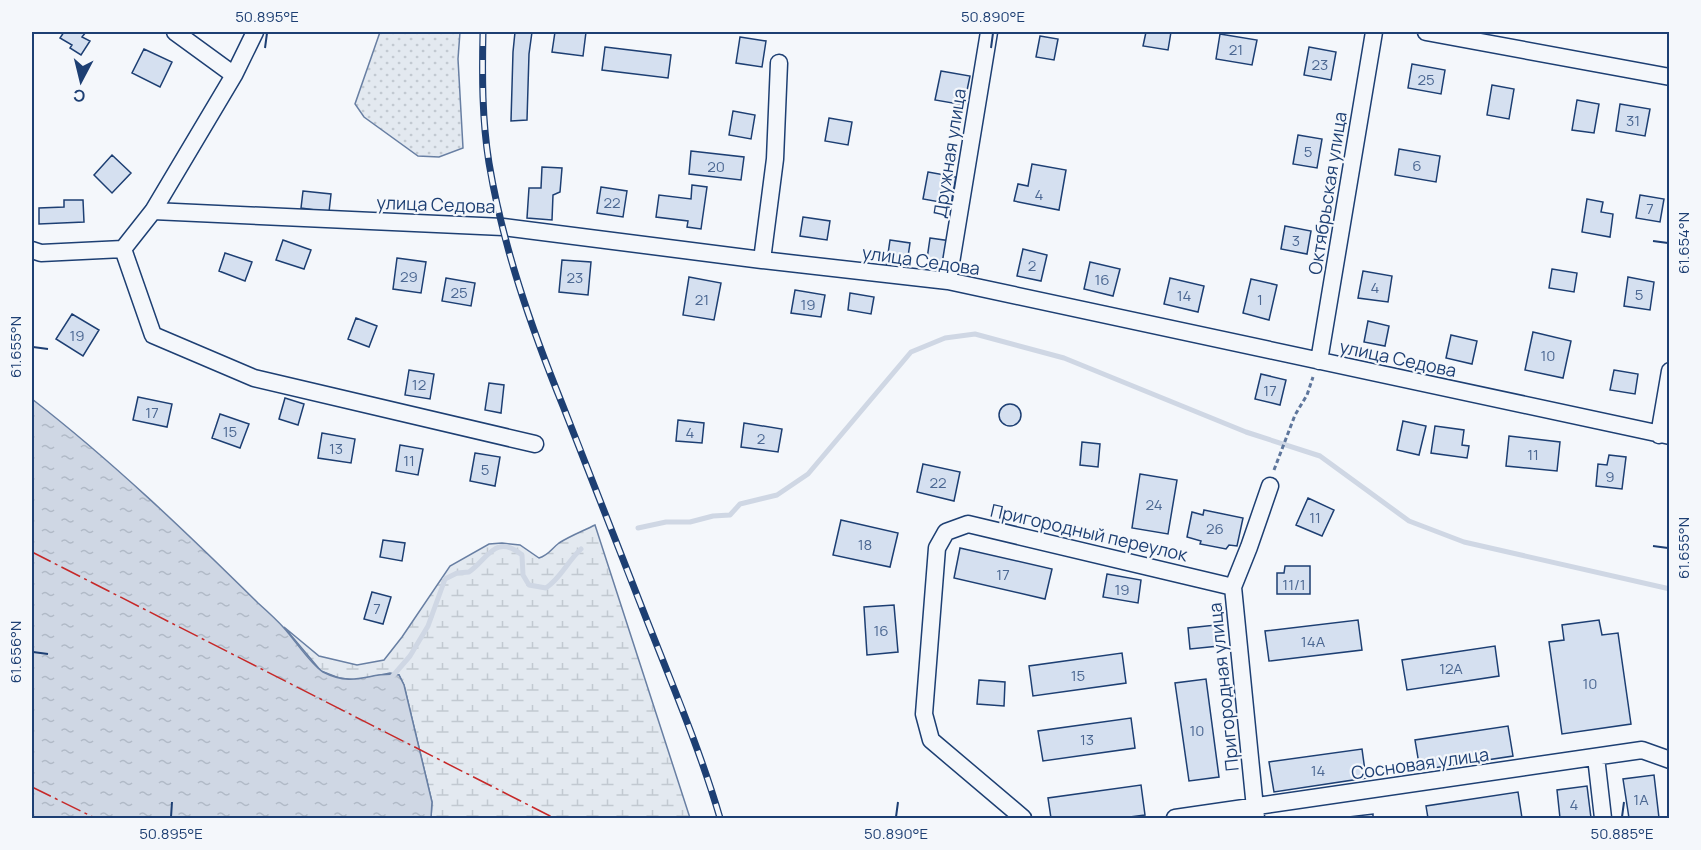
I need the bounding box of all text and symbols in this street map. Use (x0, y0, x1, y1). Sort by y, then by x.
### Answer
text: 50.895°E (235, 6, 299, 27)
text: 50.890°E (961, 6, 1025, 27)
house number: 21 (1229, 39, 1243, 60)
north arrow (51, 51, 111, 111)
house number: 23 (1312, 54, 1328, 75)
house number: 25 (1417, 69, 1435, 90)
text: С (72, 84, 86, 108)
street label: Дружная улица (927, 87, 971, 219)
street label: Октябрьская улица (1302, 110, 1352, 276)
house number: 31 (1626, 110, 1640, 131)
house number: 5 (1304, 141, 1312, 162)
house number: 6 (1412, 155, 1422, 176)
house number: 20 (707, 156, 725, 177)
house number: 4 (1035, 184, 1044, 205)
street label: улица Седова (376, 190, 496, 218)
house number: 22 (603, 192, 621, 213)
house number: 7 (1646, 198, 1654, 219)
text: 61.654°N (1673, 212, 1694, 274)
house number: 3 (1292, 230, 1300, 251)
street label: улица Седова (860, 240, 982, 280)
house number: 2 (1028, 255, 1036, 276)
house number: 29 (400, 266, 418, 287)
house number: 23 (567, 267, 583, 288)
house number: 16 (1094, 269, 1110, 290)
house number: 4 (1371, 277, 1380, 298)
house number: 25 (450, 282, 468, 303)
house number: 5 (1635, 284, 1643, 305)
house number: 14 (1177, 285, 1191, 306)
house number: 21 (695, 289, 709, 310)
house number: 1 (1257, 289, 1263, 310)
house number: 19 (800, 294, 816, 315)
text: 61.655°N (5, 316, 26, 378)
house number: 19 (69, 325, 85, 346)
street label: улица Седова (1337, 334, 1459, 382)
house number: 10 (1541, 345, 1556, 366)
house number: 12 (412, 374, 426, 395)
house number: 17 (1263, 380, 1277, 401)
house number: 17 (145, 402, 159, 423)
house number: 15 (223, 421, 237, 442)
house number: 4 (686, 422, 695, 443)
house number: 2 (757, 428, 765, 449)
house number: 13 (329, 438, 343, 459)
house number: 11 (1527, 444, 1539, 465)
house number: 11 (403, 450, 415, 471)
house number: 5 (481, 459, 489, 480)
house number: 9 (1605, 466, 1615, 487)
house number: 22 (929, 472, 947, 493)
house number: 24 (1145, 494, 1163, 515)
street label: Пригородный переулок (988, 498, 1191, 567)
house number: 11 (1309, 507, 1321, 528)
text: 61.655°N (1673, 517, 1694, 579)
house number: 26 (1206, 518, 1224, 539)
house number: 18 (858, 534, 872, 555)
house number: 17 (996, 564, 1010, 585)
house number: 11/1 (1282, 574, 1306, 595)
house number: 19 (1114, 579, 1130, 600)
house number: 7 (373, 598, 381, 619)
street label: Пригородная улица (1202, 602, 1244, 772)
house number: 16 (873, 620, 889, 641)
text: 61.656°N (5, 621, 26, 683)
house number: 14А (1301, 631, 1326, 652)
house number: 12А (1439, 658, 1463, 679)
house number: 15 (1071, 665, 1085, 686)
house number: 10 (1583, 673, 1598, 694)
house number: 10 (1190, 720, 1205, 741)
house number: 13 (1080, 729, 1094, 750)
street label: Сосновая улица (1350, 741, 1490, 785)
house number: 14 (1311, 760, 1325, 781)
house number: 1А (1633, 789, 1649, 810)
house number: 4 (1570, 794, 1579, 815)
text: 50.895°E (139, 823, 203, 844)
text: 50.890°E (864, 823, 928, 844)
text: 50.885°E (1591, 823, 1654, 844)

